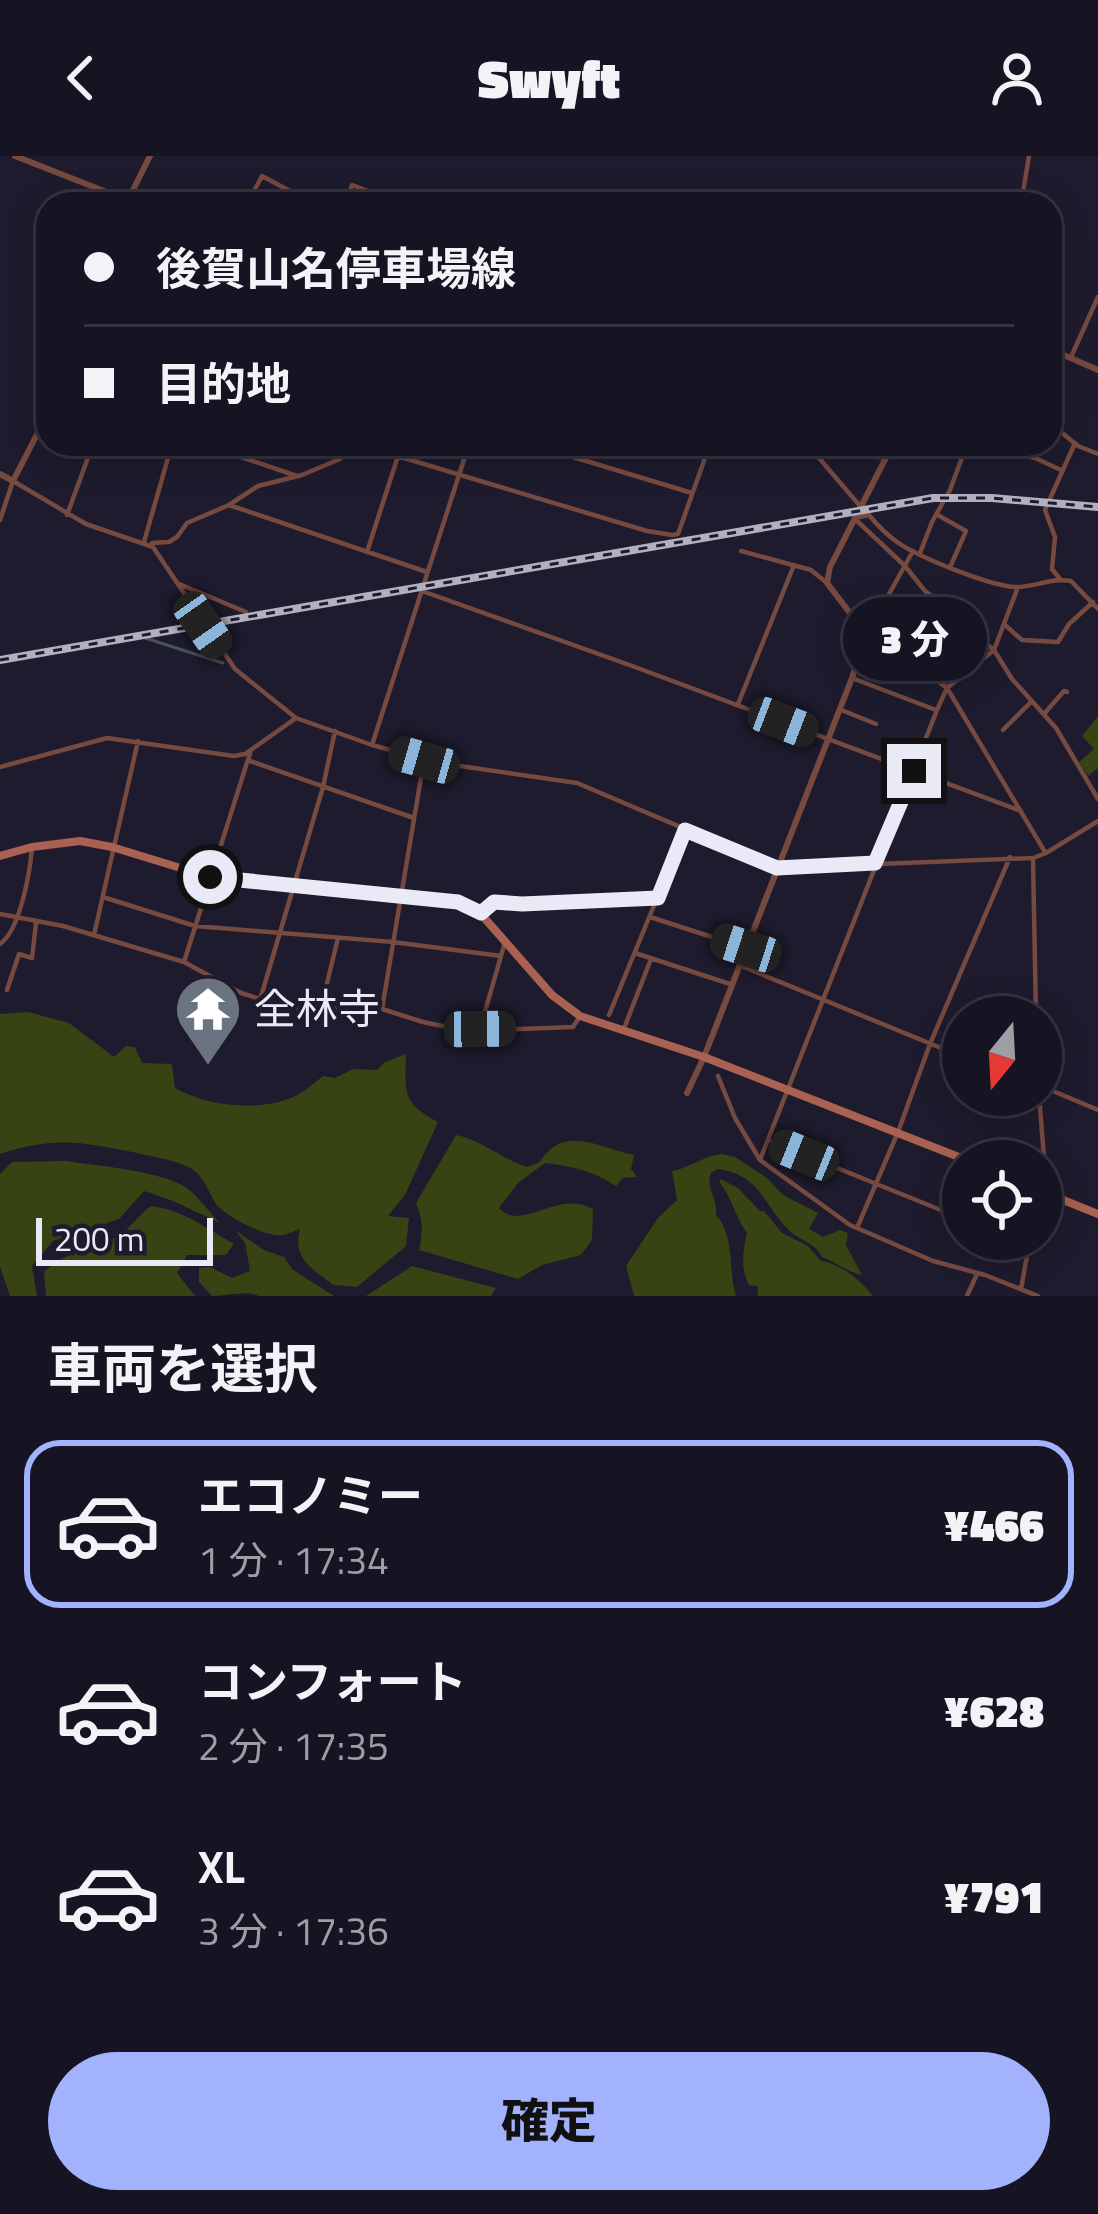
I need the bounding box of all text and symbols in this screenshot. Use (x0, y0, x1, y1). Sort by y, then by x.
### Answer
text: Swyft (478, 37, 620, 119)
icon: back (48, 45, 114, 111)
icon: person (984, 45, 1050, 111)
text: 後賀山名停車場線 (156, 234, 516, 302)
text: 目的地 (156, 349, 291, 417)
car (168, 585, 238, 665)
callout: 3 分 (842, 597, 986, 681)
text: 3 分 (881, 609, 949, 668)
car (743, 692, 823, 752)
car (384, 733, 464, 787)
route end (887, 744, 941, 798)
route start (183, 850, 237, 904)
car (706, 920, 786, 976)
temple icon: 全林寺 (173, 974, 243, 1068)
place label: 全林寺 (254, 976, 380, 1040)
north arrow (942, 996, 1062, 1116)
map controls (942, 996, 1062, 1260)
car (444, 1010, 516, 1048)
car (764, 1125, 844, 1185)
button: locate (942, 1140, 1062, 1260)
scale bar (36, 1212, 213, 1265)
text: 200 m (54, 1214, 144, 1264)
text: 車両を選択 (48, 1327, 318, 1409)
text: エコノミー (198, 1461, 423, 1529)
icon: car (54, 1470, 162, 1578)
text: ¥466 (944, 1490, 1044, 1558)
text: 1 分 · 17:34 (198, 1530, 389, 1589)
text: コンフォート (198, 1647, 467, 1715)
icon: car (54, 1656, 162, 1764)
text: ¥628 (944, 1676, 1044, 1744)
text: 2 分 · 17:35 (198, 1716, 389, 1775)
text: XL (198, 1832, 245, 1900)
icon: car (54, 1842, 162, 1950)
text: ¥791 (944, 1862, 1044, 1930)
text: 3 分 · 17:36 (198, 1901, 389, 1960)
button: 確定 (48, 2052, 1050, 2190)

